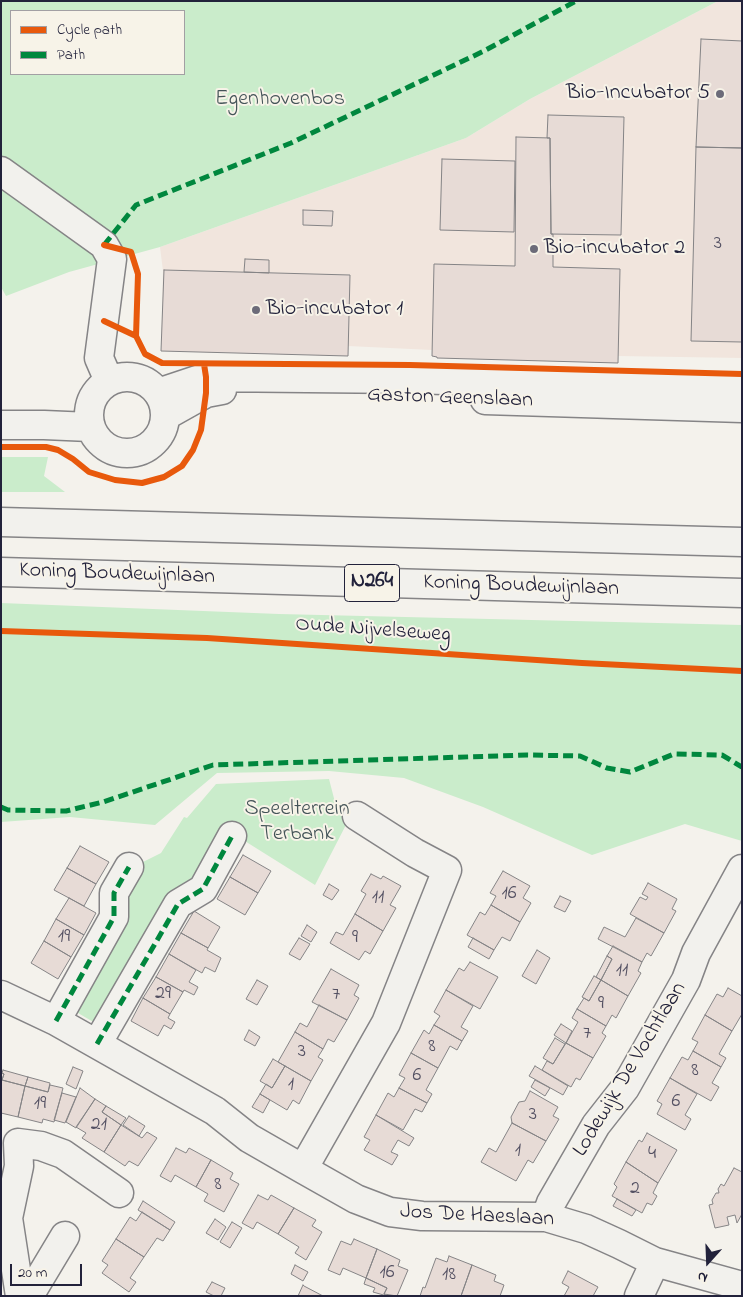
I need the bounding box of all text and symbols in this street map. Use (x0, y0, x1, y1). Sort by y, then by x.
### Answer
legend (10, 10, 185, 75)
text: Cycle path (57, 19, 122, 41)
text: Path (57, 44, 85, 66)
place label: Bio-Incubator 5 (566, 81, 710, 107)
park label: Egenhovenbos (215, 87, 345, 113)
marker: Bio-Incubator 5 (714, 88, 726, 100)
house number: 3 (714, 233, 722, 257)
place label: Bio-incubator 2 (544, 236, 685, 262)
marker: Bio-incubator 2 (528, 243, 540, 255)
place label: Bio-incubator 1 (266, 297, 403, 323)
marker: Bio-incubator 1 (250, 304, 262, 316)
street label: Gaston Geenslaan (367, 383, 533, 415)
street label: Koning Boudewijnlaan (19, 558, 215, 592)
road number: N264 (344, 564, 400, 602)
street label: Koning Boudewijnlaan (423, 570, 619, 604)
street label: Oude Nijvelseweg (294, 612, 452, 650)
park label: Speelterrein Terbank (244, 797, 350, 848)
house number: 16 (501, 883, 517, 907)
house number: 11 (372, 887, 384, 911)
house number: 19 (58, 926, 70, 950)
house number: 9 (352, 927, 358, 951)
house number: 11 (616, 960, 628, 984)
street label: Lodewijk De Vochtlaan (568, 978, 694, 1162)
house number: 29 (155, 983, 171, 1007)
house number: 7 (332, 984, 340, 1008)
house number: 9 (598, 993, 604, 1017)
house number: 7 (583, 1023, 591, 1047)
house number: 8 (428, 1036, 436, 1060)
house number: 3 (298, 1041, 306, 1065)
house number: 8 (691, 1060, 699, 1084)
house number: 6 (413, 1065, 421, 1089)
house number: 1 (288, 1074, 294, 1098)
house number: 6 (672, 1091, 680, 1115)
house number: 19 (34, 1093, 46, 1117)
house number: 3 (529, 1104, 537, 1128)
house number: 21 (91, 1114, 107, 1138)
house number: 1 (515, 1140, 521, 1164)
house number: 4 (648, 1143, 656, 1167)
house number: 8 (214, 1174, 222, 1198)
house number: 2 (630, 1178, 640, 1202)
street label: Jos De Haeslaan (399, 1200, 555, 1234)
north arrow (683, 1237, 733, 1287)
scale bar (12, 1254, 85, 1286)
text: 20 m (18, 1262, 47, 1284)
house number: 16 (379, 1262, 395, 1286)
house number: 18 (442, 1264, 456, 1288)
text: N (695, 1265, 711, 1288)

